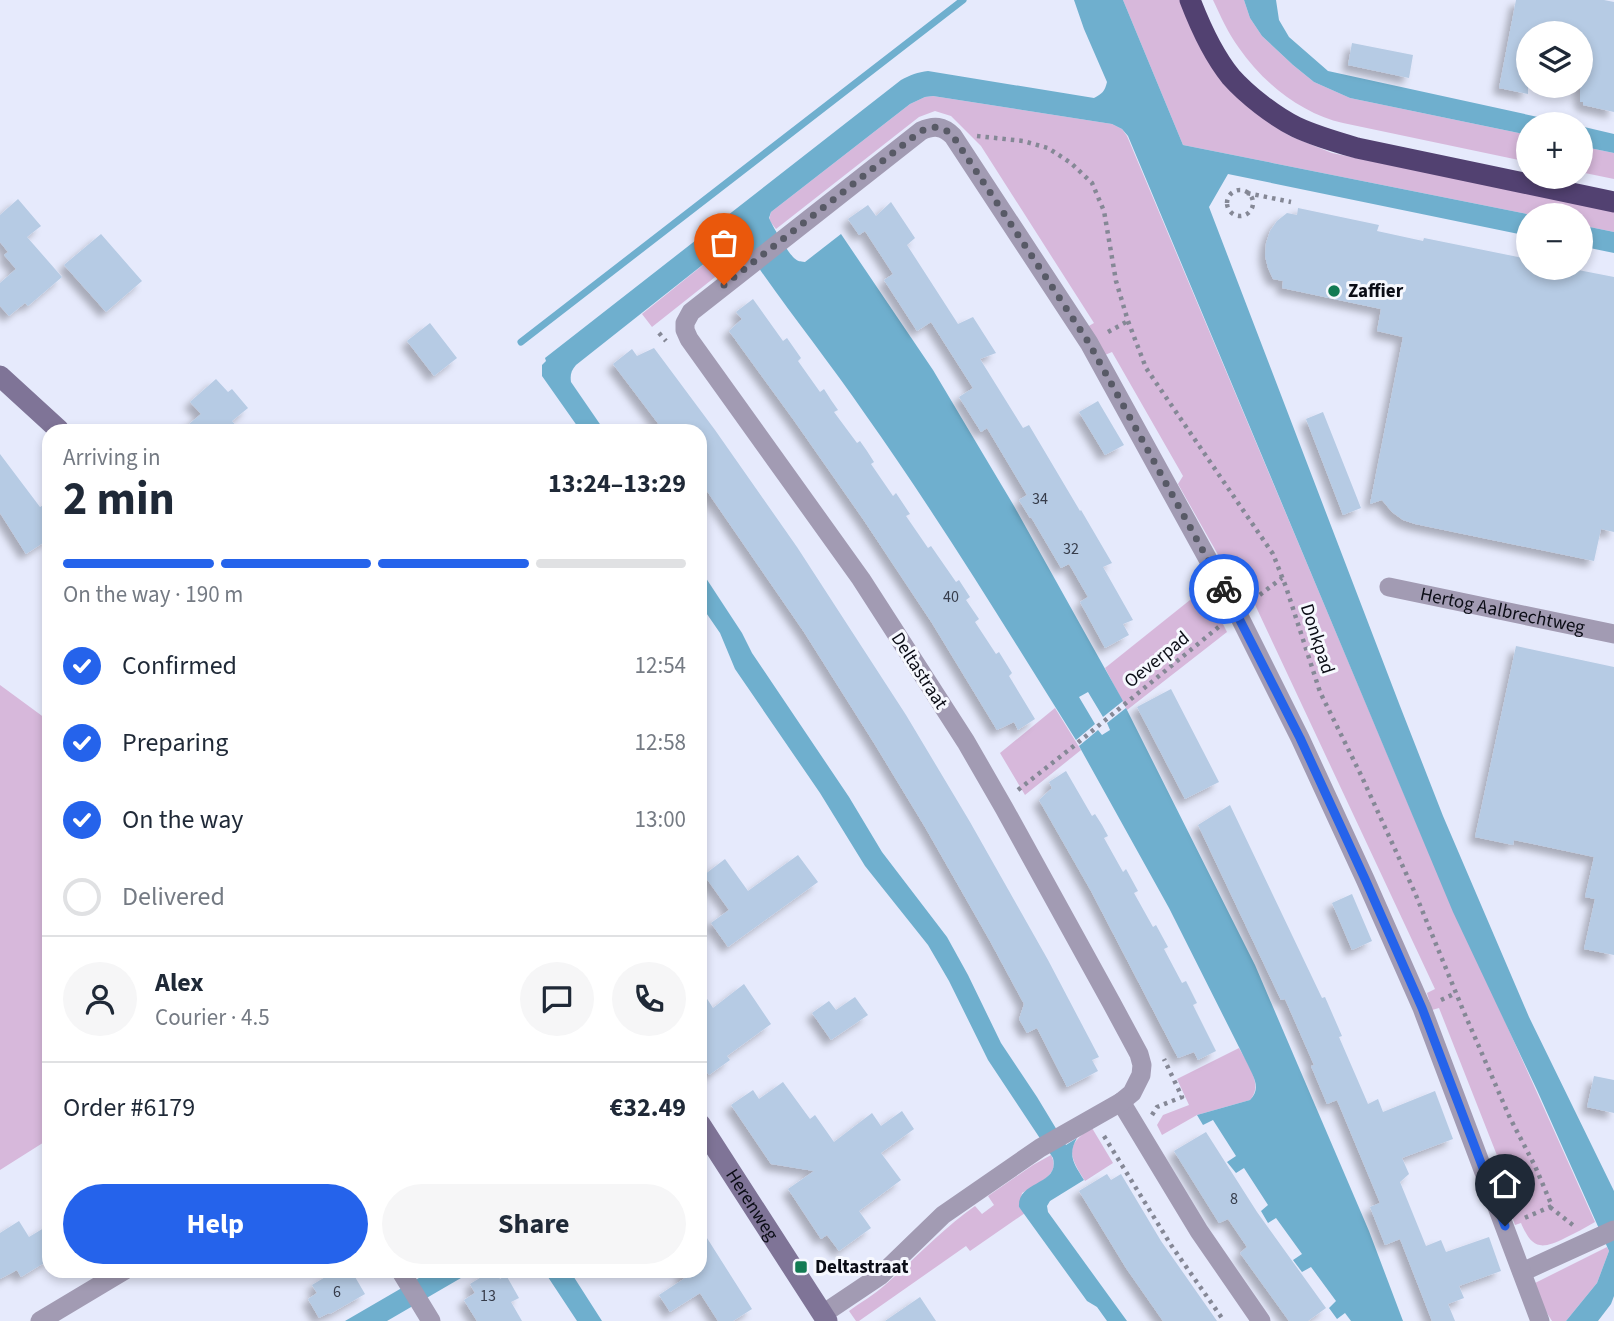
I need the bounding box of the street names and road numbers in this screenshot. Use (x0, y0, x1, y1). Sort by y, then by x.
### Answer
street label: Hertog Aalbrechtweg (1418, 580, 1588, 641)
street label: Donkpad (1293, 601, 1341, 677)
street label: Oeverpad (1118, 625, 1196, 695)
street label: Deltastraat (884, 627, 954, 715)
street label: Herenweg (719, 1164, 785, 1246)

